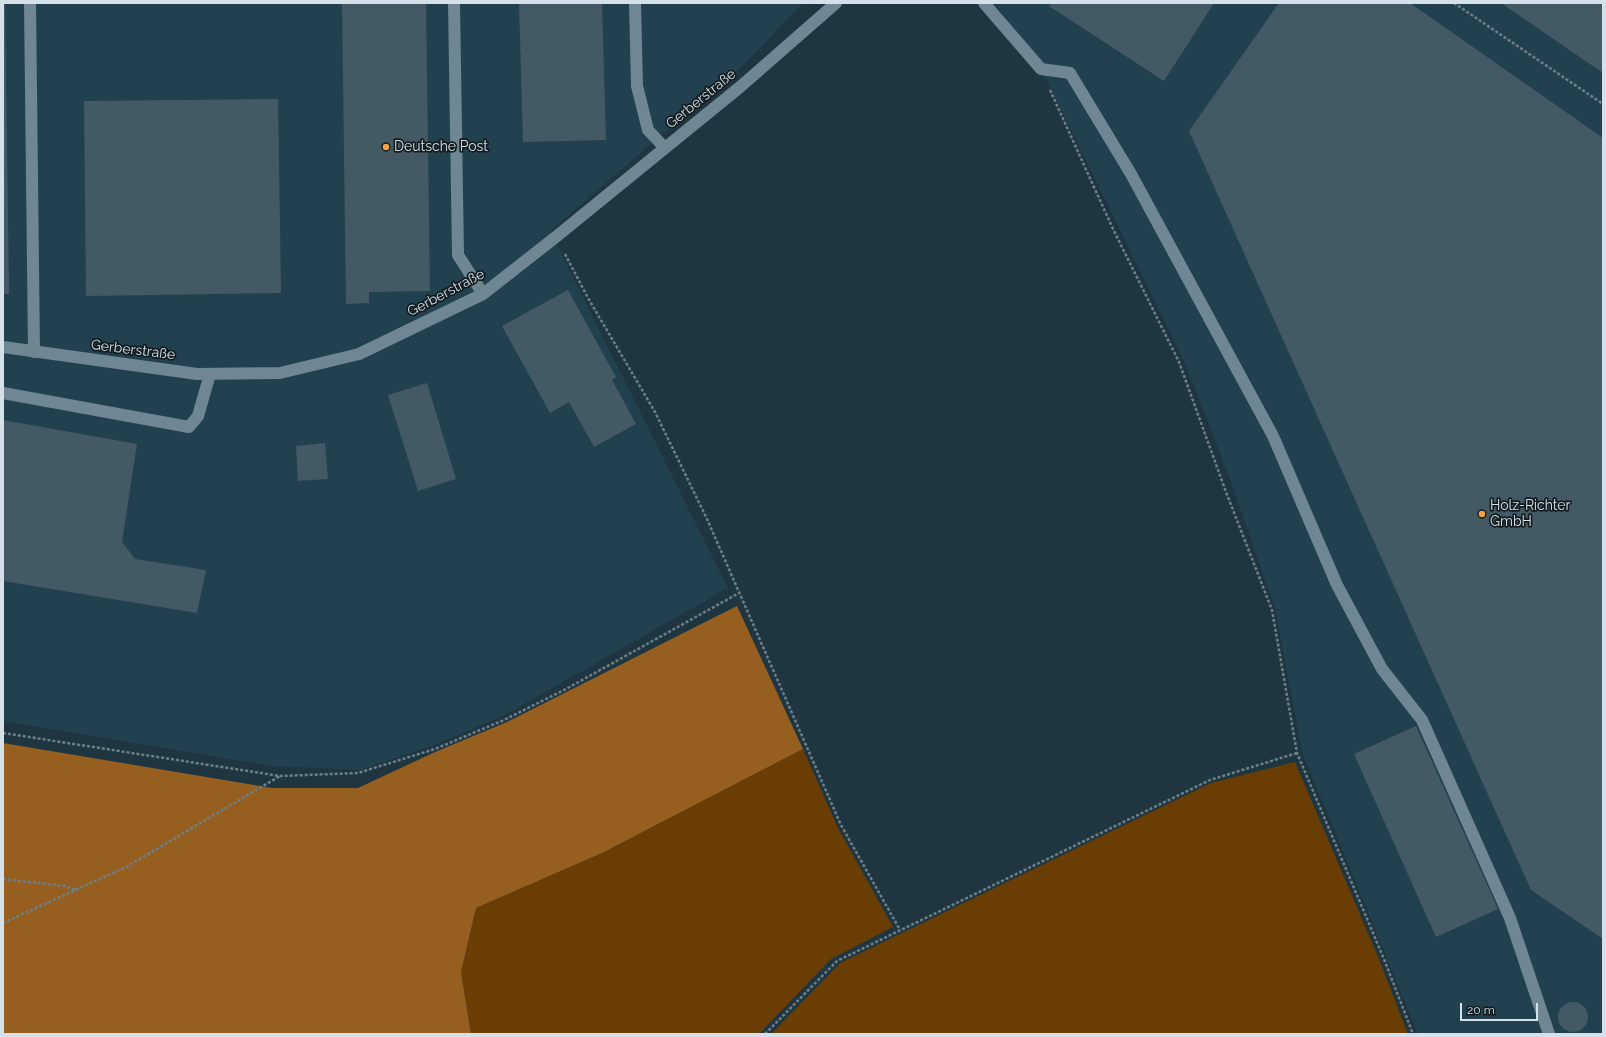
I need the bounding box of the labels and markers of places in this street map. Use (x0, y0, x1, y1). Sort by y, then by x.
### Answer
place label: Deutsche Post (394, 139, 488, 155)
marker: Deutsche Post (381, 142, 391, 152)
place label: Holz-Richter GmbH (1490, 498, 1570, 530)
marker: Holz-Richter GmbH (1477, 509, 1487, 519)

